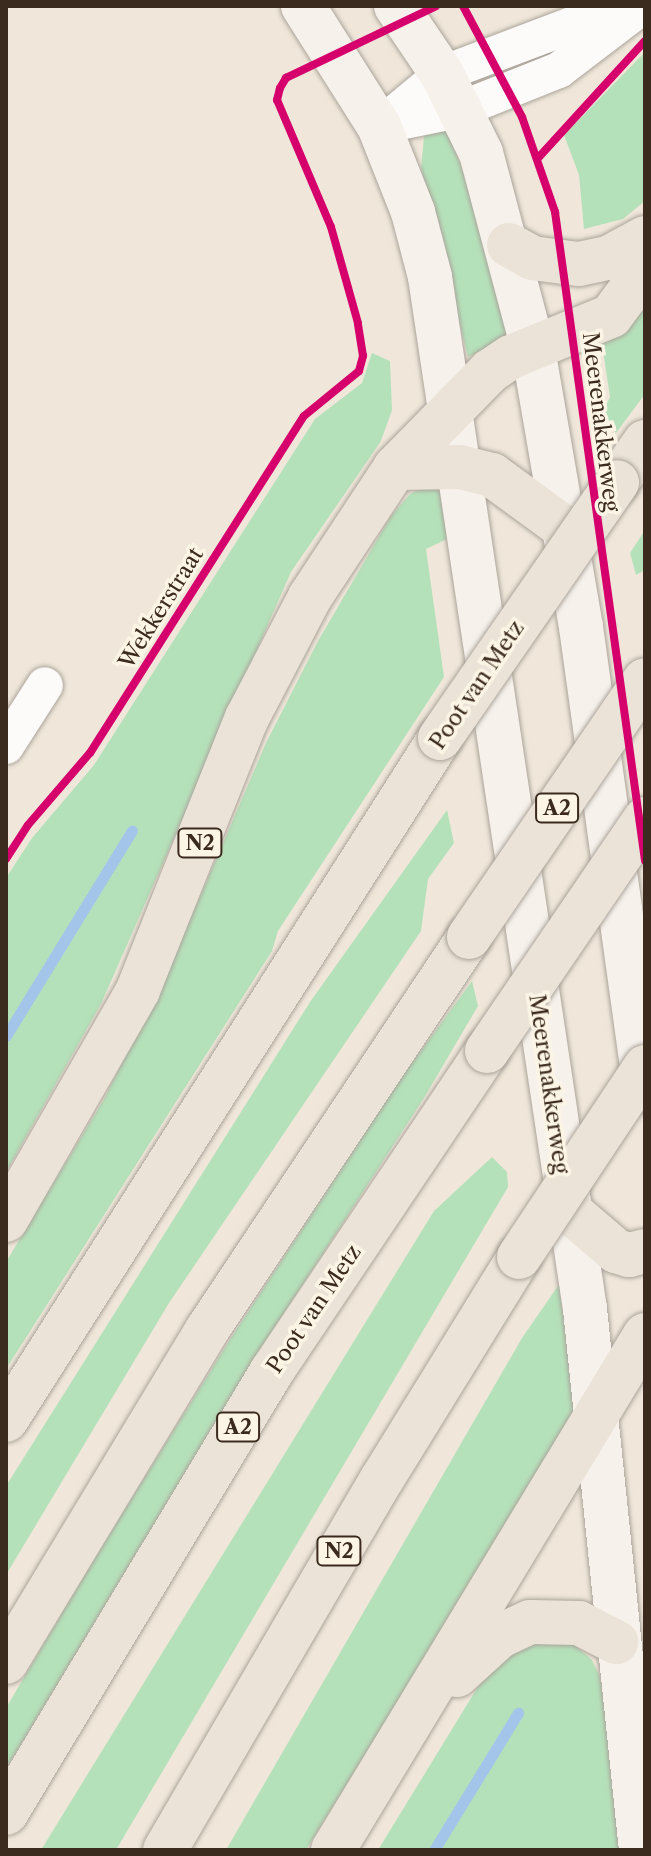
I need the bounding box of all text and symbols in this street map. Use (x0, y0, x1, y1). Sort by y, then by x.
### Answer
street label: Meerenakkerweg (577, 331, 625, 513)
street label: Wekkerstraat (113, 542, 209, 674)
street label: Poot van Metz (424, 615, 530, 755)
road number: A2 (535, 792, 579, 824)
road number: N2 (176, 827, 224, 859)
street label: Meerenakkerweg (523, 993, 575, 1175)
street label: Poot van Metz (261, 1239, 367, 1379)
road number: A2 (216, 1411, 260, 1443)
road number: N2 (315, 1535, 363, 1567)

